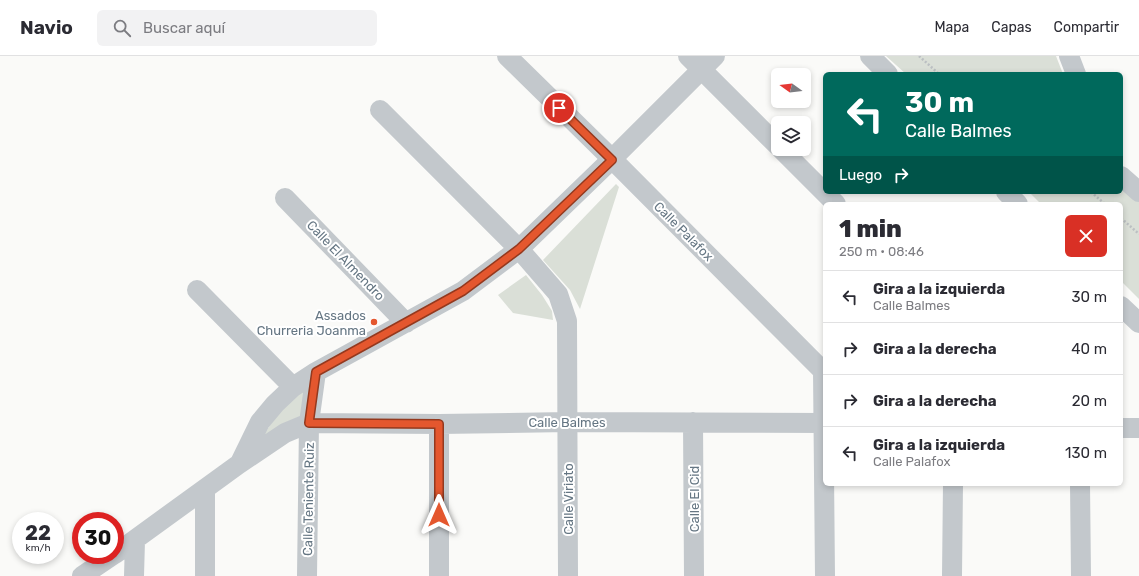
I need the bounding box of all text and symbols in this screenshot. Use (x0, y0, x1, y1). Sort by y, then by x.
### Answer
search box (97, 10, 377, 46)
text: Navio (20, 16, 73, 39)
icon: search (111, 17, 133, 39)
text: Buscar aquí (143, 19, 225, 37)
text: Mapa (934, 19, 969, 36)
text: Capas (991, 19, 1032, 36)
text: Compartir (1054, 19, 1119, 36)
north arrow (771, 68, 811, 108)
map controls (771, 68, 811, 156)
text: 30 m (905, 86, 974, 119)
icon: left (839, 88, 891, 140)
pin (542, 91, 576, 125)
icon: arrive (548, 97, 570, 119)
button: layers (771, 116, 811, 156)
text: Calle Balmes (905, 120, 1012, 142)
icon: right (890, 164, 912, 186)
text: Luego (839, 166, 882, 184)
street label: Calle Palafox (651, 199, 716, 264)
text: 1 min (839, 215, 902, 243)
button: close (1065, 215, 1107, 257)
street label: Calle El Almendro (304, 217, 388, 303)
text: 250 m · 08:46 (839, 244, 924, 259)
text: Gira a la izquierda (873, 280, 1005, 298)
icon: left (839, 286, 861, 308)
text: 30 m (1071, 288, 1107, 306)
text: Calle Balmes (873, 298, 950, 313)
place label: Assados Churreria Joanma (257, 308, 366, 338)
marker: Assados Churreria Joanma (369, 317, 379, 327)
icon: right (839, 338, 861, 360)
text: Gira a la derecha (873, 340, 997, 358)
text: 40 m (1071, 340, 1107, 358)
icon: right (839, 390, 861, 412)
text: Gira a la derecha (873, 392, 997, 410)
text: 20 m (1072, 392, 1107, 410)
street label: Calle Balmes (528, 415, 606, 430)
text: Gira a la izquierda (873, 436, 1005, 454)
street label: Calle Teniente Ruiz (300, 442, 317, 556)
icon: left (839, 442, 861, 464)
text: 130 m (1065, 444, 1107, 462)
text: Calle Palafox (873, 454, 950, 469)
street label: Calle Viriato (561, 463, 576, 535)
street label: Calle El Cid (687, 466, 702, 532)
position arrow (418, 494, 460, 536)
speed limit sign: 30 (72, 512, 124, 564)
text: 22 (25, 521, 51, 545)
text: km/h (26, 542, 50, 554)

